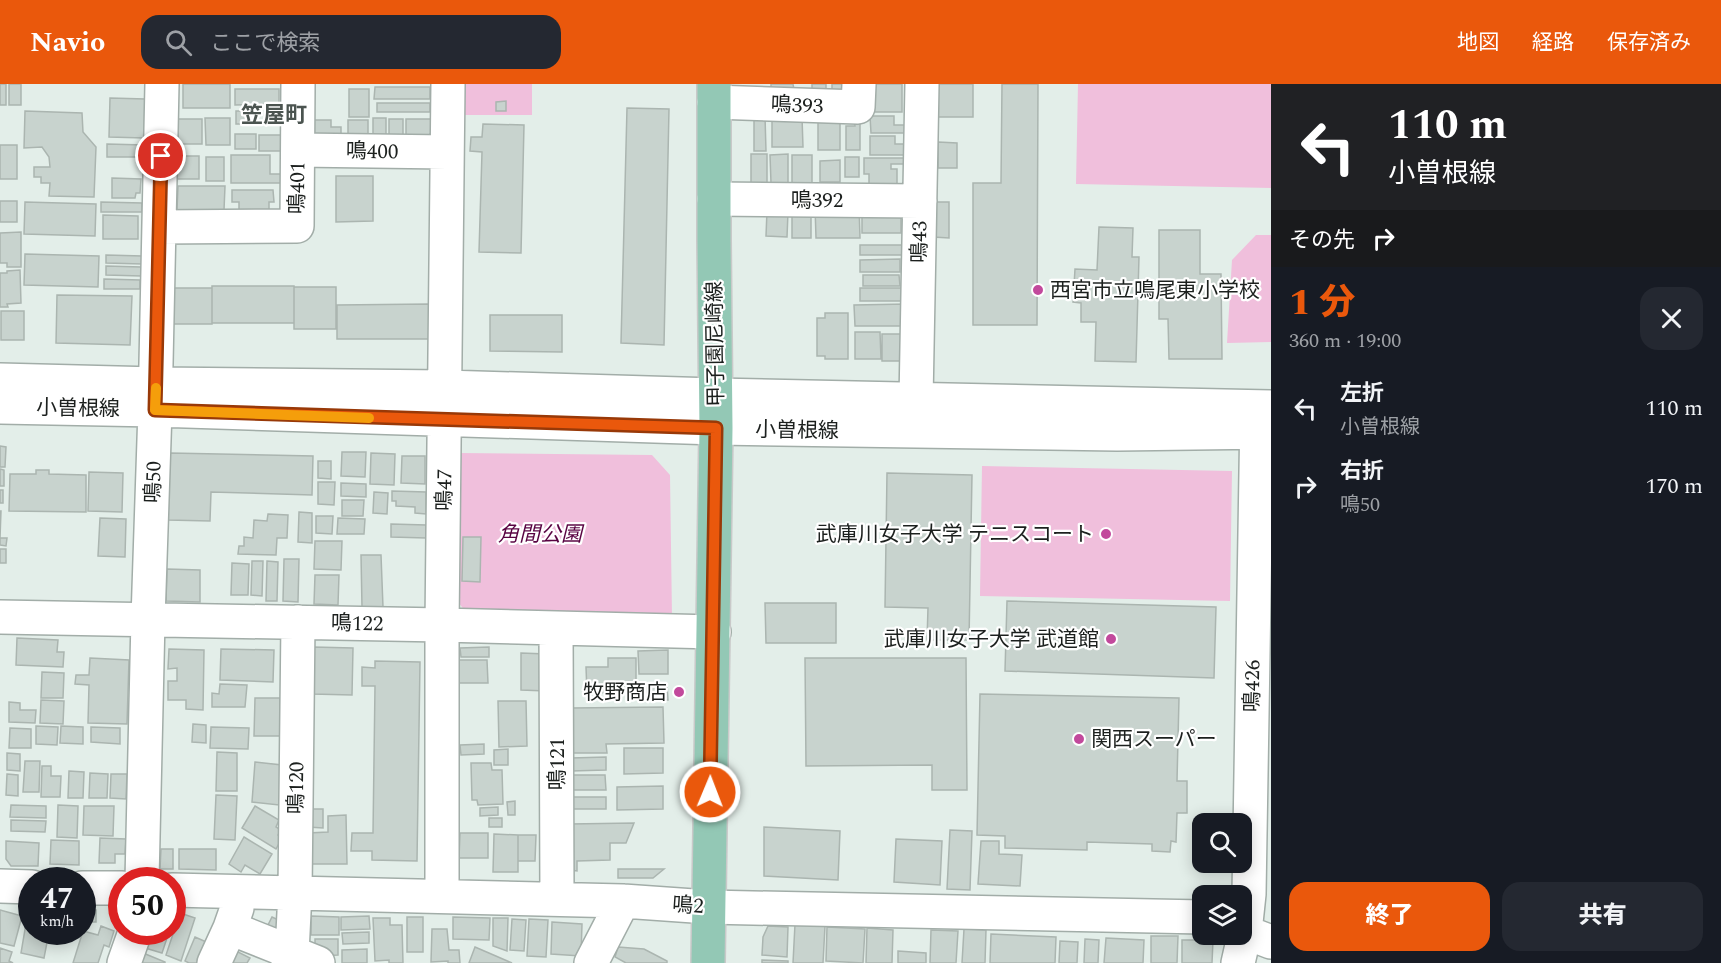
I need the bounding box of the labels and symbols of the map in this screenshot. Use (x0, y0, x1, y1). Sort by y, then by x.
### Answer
street label: 鳴393 (770, 89, 824, 123)
district label: 笠屋町 (241, 99, 307, 132)
pin (135, 130, 186, 181)
street label: 鳴400 (345, 136, 399, 168)
street label: 鳴401 (282, 161, 314, 215)
street label: 鳴392 (791, 185, 843, 217)
street label: 鳴43 (904, 220, 936, 263)
place label: 西宮市立鳴尾東小学校 (1050, 275, 1260, 307)
street label: 甲子園尼崎線 (699, 281, 733, 407)
marker: 西宮市立鳴尾東小学校 (1031, 283, 1045, 297)
street label: 小曽根線 (36, 392, 120, 426)
street label: 小曽根線 (755, 414, 839, 448)
street label: 鳴50 (137, 460, 171, 504)
street label: 鳴47 (429, 469, 461, 511)
park label: 角間公園 (498, 519, 585, 551)
place label: 武庫川女子大学 テニスコート (816, 519, 1094, 551)
marker: 武庫川女子大学 テニスコート (1099, 527, 1113, 541)
street label: 鳴122 (330, 608, 384, 640)
place label: 武庫川女子大学 武道館 (884, 624, 1099, 656)
marker: 武庫川女子大学 武道館 (1104, 632, 1118, 646)
street label: 鳴426 (1237, 659, 1269, 713)
place label: 牧野商店 (583, 677, 667, 709)
marker: 牧野商店 (672, 685, 686, 699)
place label: 関西スーパー (1091, 724, 1217, 756)
marker: 関西スーパー (1072, 732, 1086, 746)
street label: 鳴121 (542, 738, 574, 790)
position arrow (678, 760, 742, 824)
street label: 鳴120 (281, 761, 313, 815)
speed limit sign: 50 (108, 867, 186, 945)
street label: 鳴2 (671, 889, 705, 923)

